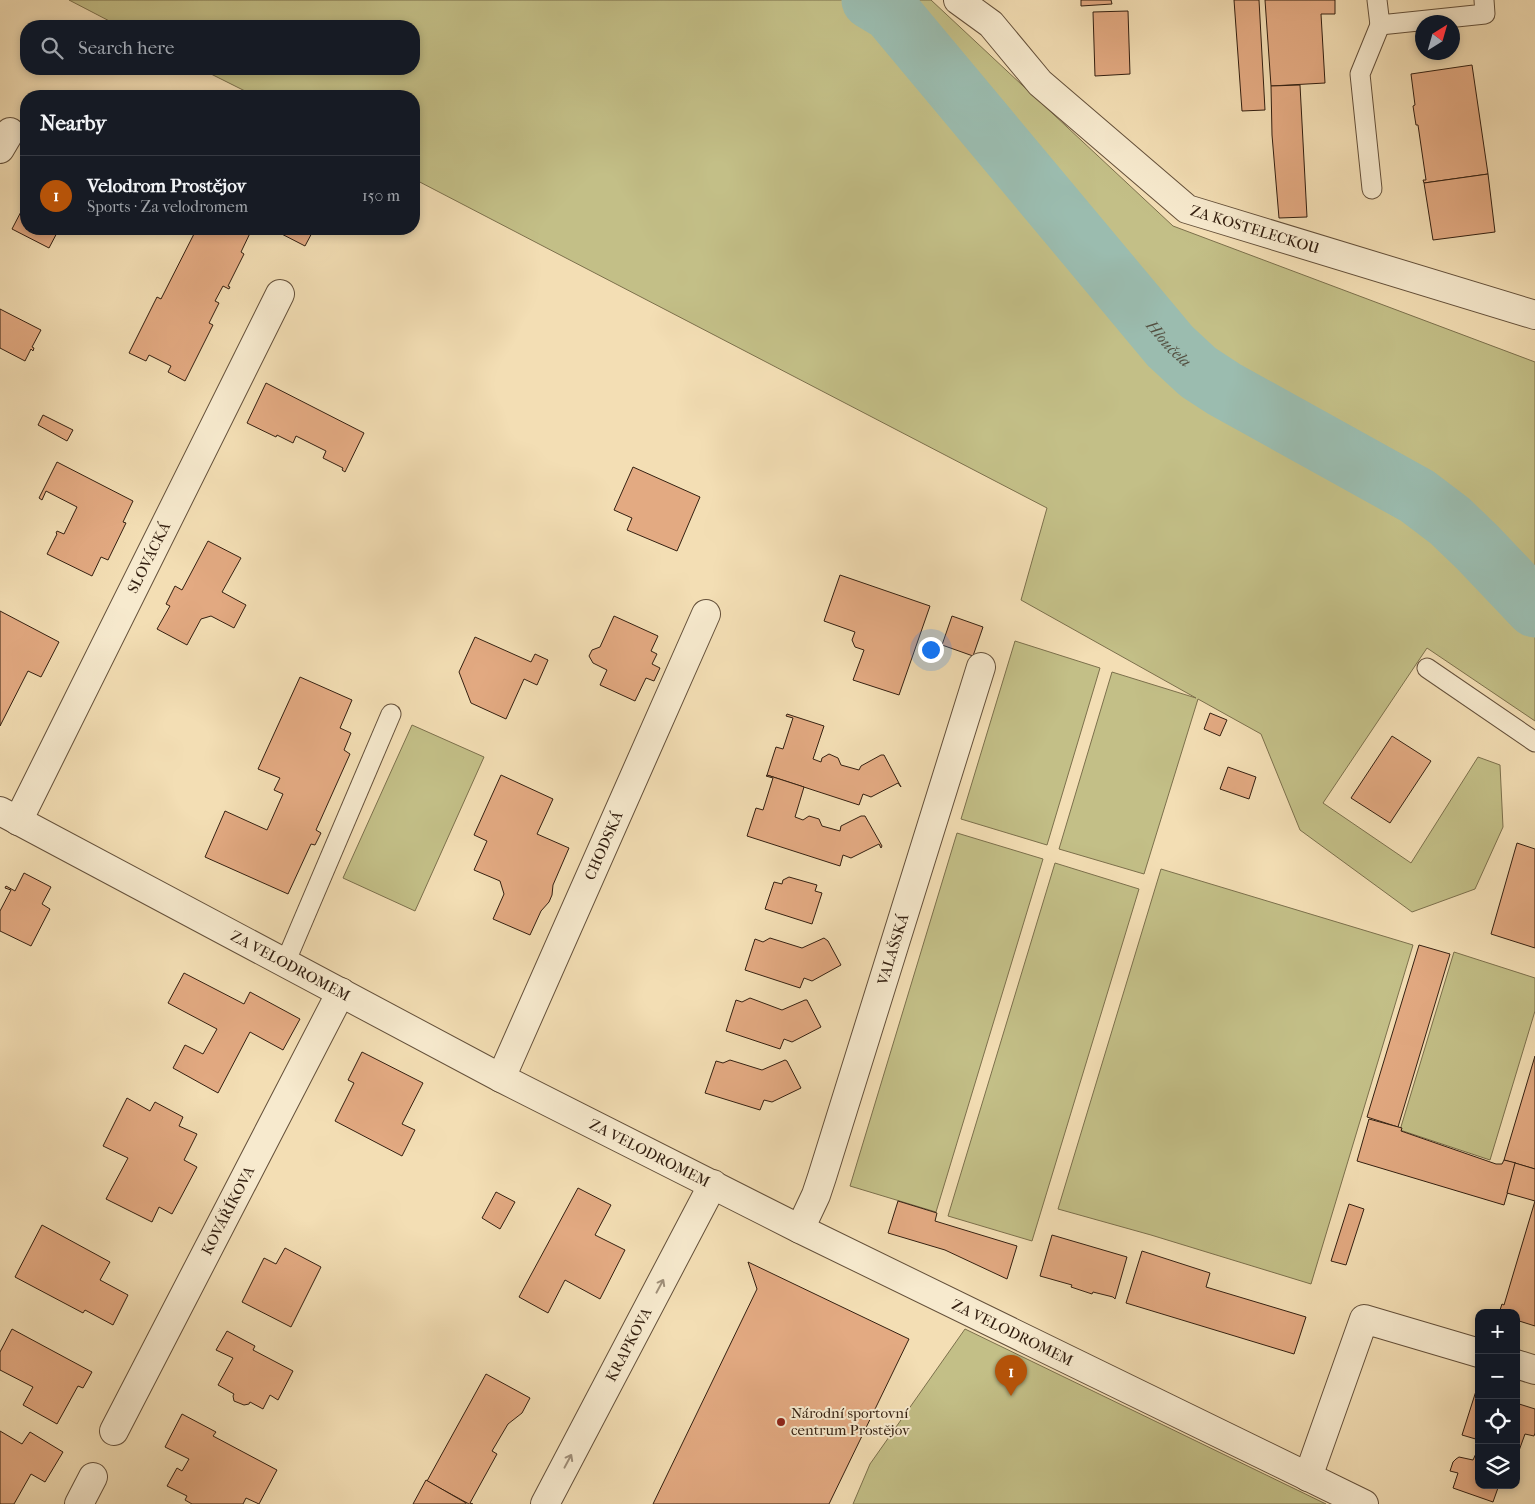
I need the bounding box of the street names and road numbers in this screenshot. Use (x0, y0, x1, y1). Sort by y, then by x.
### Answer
street label: ZA KOSTELECKOU (1188, 201, 1322, 258)
street label: SLOVÁCKÁ (124, 519, 174, 596)
street label: CHODSKÁ (581, 808, 627, 883)
street label: VALAŠSKÁ (873, 911, 913, 988)
street label: ZA VELODROMEM (227, 927, 353, 1005)
street label: ZA VELODROMEM (586, 1115, 713, 1191)
street label: KOVÁŘÍKOVA (197, 1163, 258, 1258)
street label: ZA VELODROMEM (949, 1295, 1076, 1370)
street label: KRAPKOVA (602, 1304, 656, 1385)

